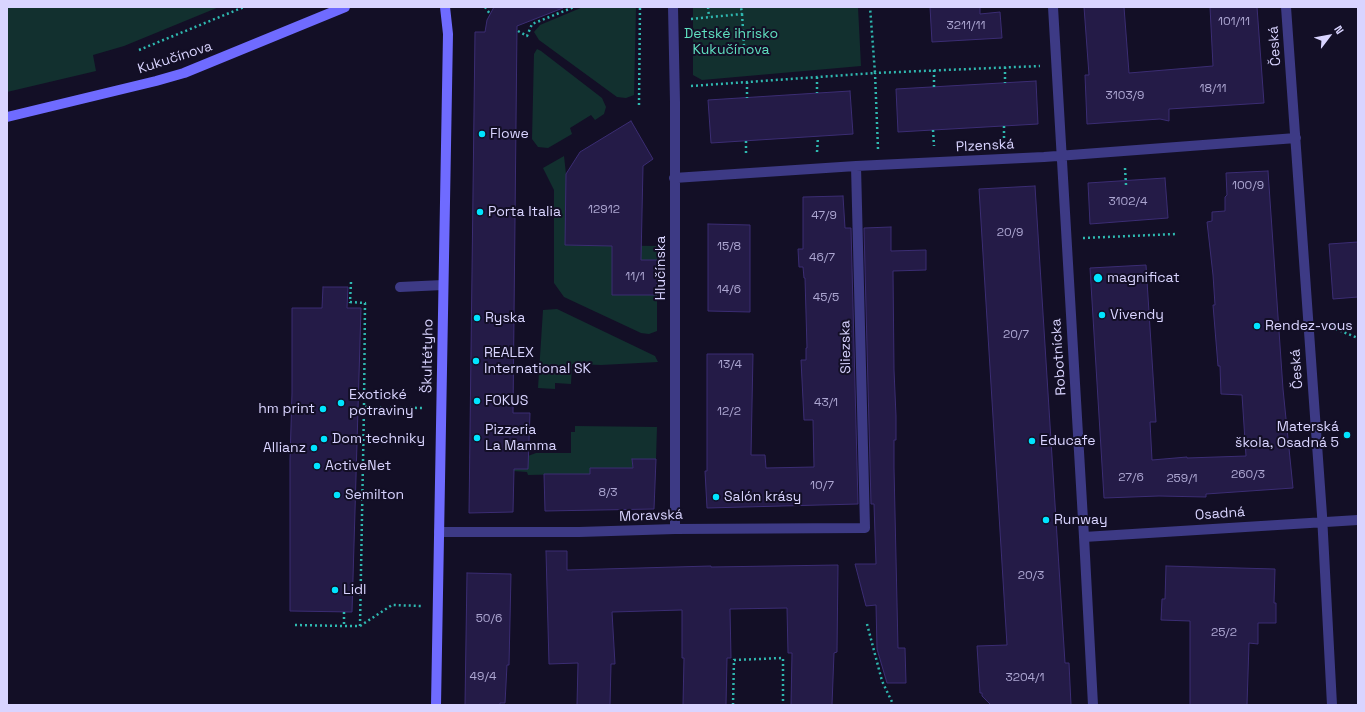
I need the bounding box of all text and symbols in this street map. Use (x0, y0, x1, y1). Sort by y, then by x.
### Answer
house number: 101/11 (1218, 15, 1250, 29)
north arrow (1309, 16, 1349, 56)
house number: 3211/11 (947, 19, 985, 33)
text: N (1331, 23, 1347, 36)
street label: Česká (1265, 25, 1285, 67)
park label: Detské ihrisko Kukučínova (684, 26, 778, 58)
street label: Kukučínova (136, 38, 214, 78)
house number: 18/11 (1200, 82, 1226, 96)
house number: 3103/9 (1106, 89, 1144, 103)
place label: Flowe (490, 126, 529, 142)
marker: Flowe (477, 129, 487, 139)
street label: Plzenská (955, 136, 1015, 156)
house number: 100/9 (1232, 179, 1264, 193)
house number: 3102/4 (1109, 195, 1147, 209)
house number: 12912 (588, 203, 620, 217)
place label: Porta Italia (488, 204, 561, 220)
marker: Porta Italia (475, 207, 485, 217)
house number: 47/9 (811, 209, 837, 223)
house number: 20/9 (997, 226, 1023, 240)
street label: Hlučínska (653, 236, 669, 300)
house number: 15/8 (717, 240, 741, 254)
house number: 46/7 (809, 251, 835, 265)
house number: 11/1 (625, 270, 645, 284)
place label: magnificat (1107, 270, 1180, 286)
marker: magnificat (1092, 272, 1104, 284)
house number: 14/6 (717, 283, 741, 297)
house number: 45/5 (813, 291, 839, 305)
place label: Vivendy (1110, 307, 1164, 323)
place label: Ryska (485, 310, 525, 326)
marker: Vivendy (1097, 310, 1107, 320)
marker: Ryska (472, 313, 482, 323)
street label: Robotnícka (1048, 318, 1070, 396)
place label: Rendez-vous (1265, 318, 1353, 334)
street label: Škultétyho (419, 319, 437, 393)
street label: Sliezska (837, 320, 855, 374)
marker: Rendez-vous (1252, 321, 1262, 331)
house number: 20/7 (1003, 328, 1029, 342)
place label: REALEX International SK (484, 345, 591, 378)
street label: Česká (1287, 348, 1307, 390)
marker: REALEX International SK (471, 356, 481, 366)
house number: 13/4 (718, 358, 742, 372)
place label: Exotické potraviny (349, 387, 414, 420)
place label: FOKUS (485, 393, 528, 409)
marker: FOKUS (472, 396, 482, 406)
house number: 43/1 (814, 396, 838, 410)
marker: Exotické potraviny (336, 398, 346, 408)
place label: hm print (258, 401, 315, 417)
marker: hm print (318, 404, 328, 414)
house number: 12/2 (717, 405, 741, 419)
place label: Materská škola, Osadná 5 (1235, 419, 1339, 452)
place label: Pizzeria La Mamma (485, 422, 557, 454)
marker: Materská škola, Osadná 5 (1342, 430, 1352, 440)
place label: Dom techniky (332, 431, 425, 447)
marker: Pizzeria La Mamma (472, 433, 482, 443)
place label: Educafe (1040, 433, 1096, 449)
marker: Dom techniky (319, 434, 329, 444)
marker: Educafe (1027, 436, 1037, 446)
place label: Allianz (263, 440, 306, 456)
marker: Allianz (309, 443, 319, 453)
place label: ActiveNet (325, 458, 391, 474)
marker: ActiveNet (312, 461, 322, 471)
house number: 260/3 (1231, 468, 1265, 482)
house number: 27/6 (1118, 471, 1144, 485)
house number: 259/1 (1166, 472, 1198, 486)
house number: 10/7 (810, 479, 834, 493)
house number: 8/3 (598, 486, 618, 500)
place label: Semilton (345, 487, 404, 503)
place label: Salón krásy (724, 489, 801, 505)
marker: Semilton (332, 490, 342, 500)
marker: Salón krásy (711, 492, 721, 502)
street label: Osadná (1194, 504, 1246, 524)
street label: Moravská (619, 506, 683, 526)
place label: Runway (1054, 512, 1107, 528)
marker: Runway (1041, 515, 1051, 525)
house number: 20/3 (1018, 569, 1044, 583)
place label: Lidl (343, 582, 367, 598)
marker: Lidl (330, 585, 340, 595)
house number: 50/6 (476, 612, 502, 626)
house number: 25/2 (1211, 626, 1237, 640)
house number: 49/4 (470, 670, 496, 684)
house number: 3204/1 (1005, 671, 1045, 685)

